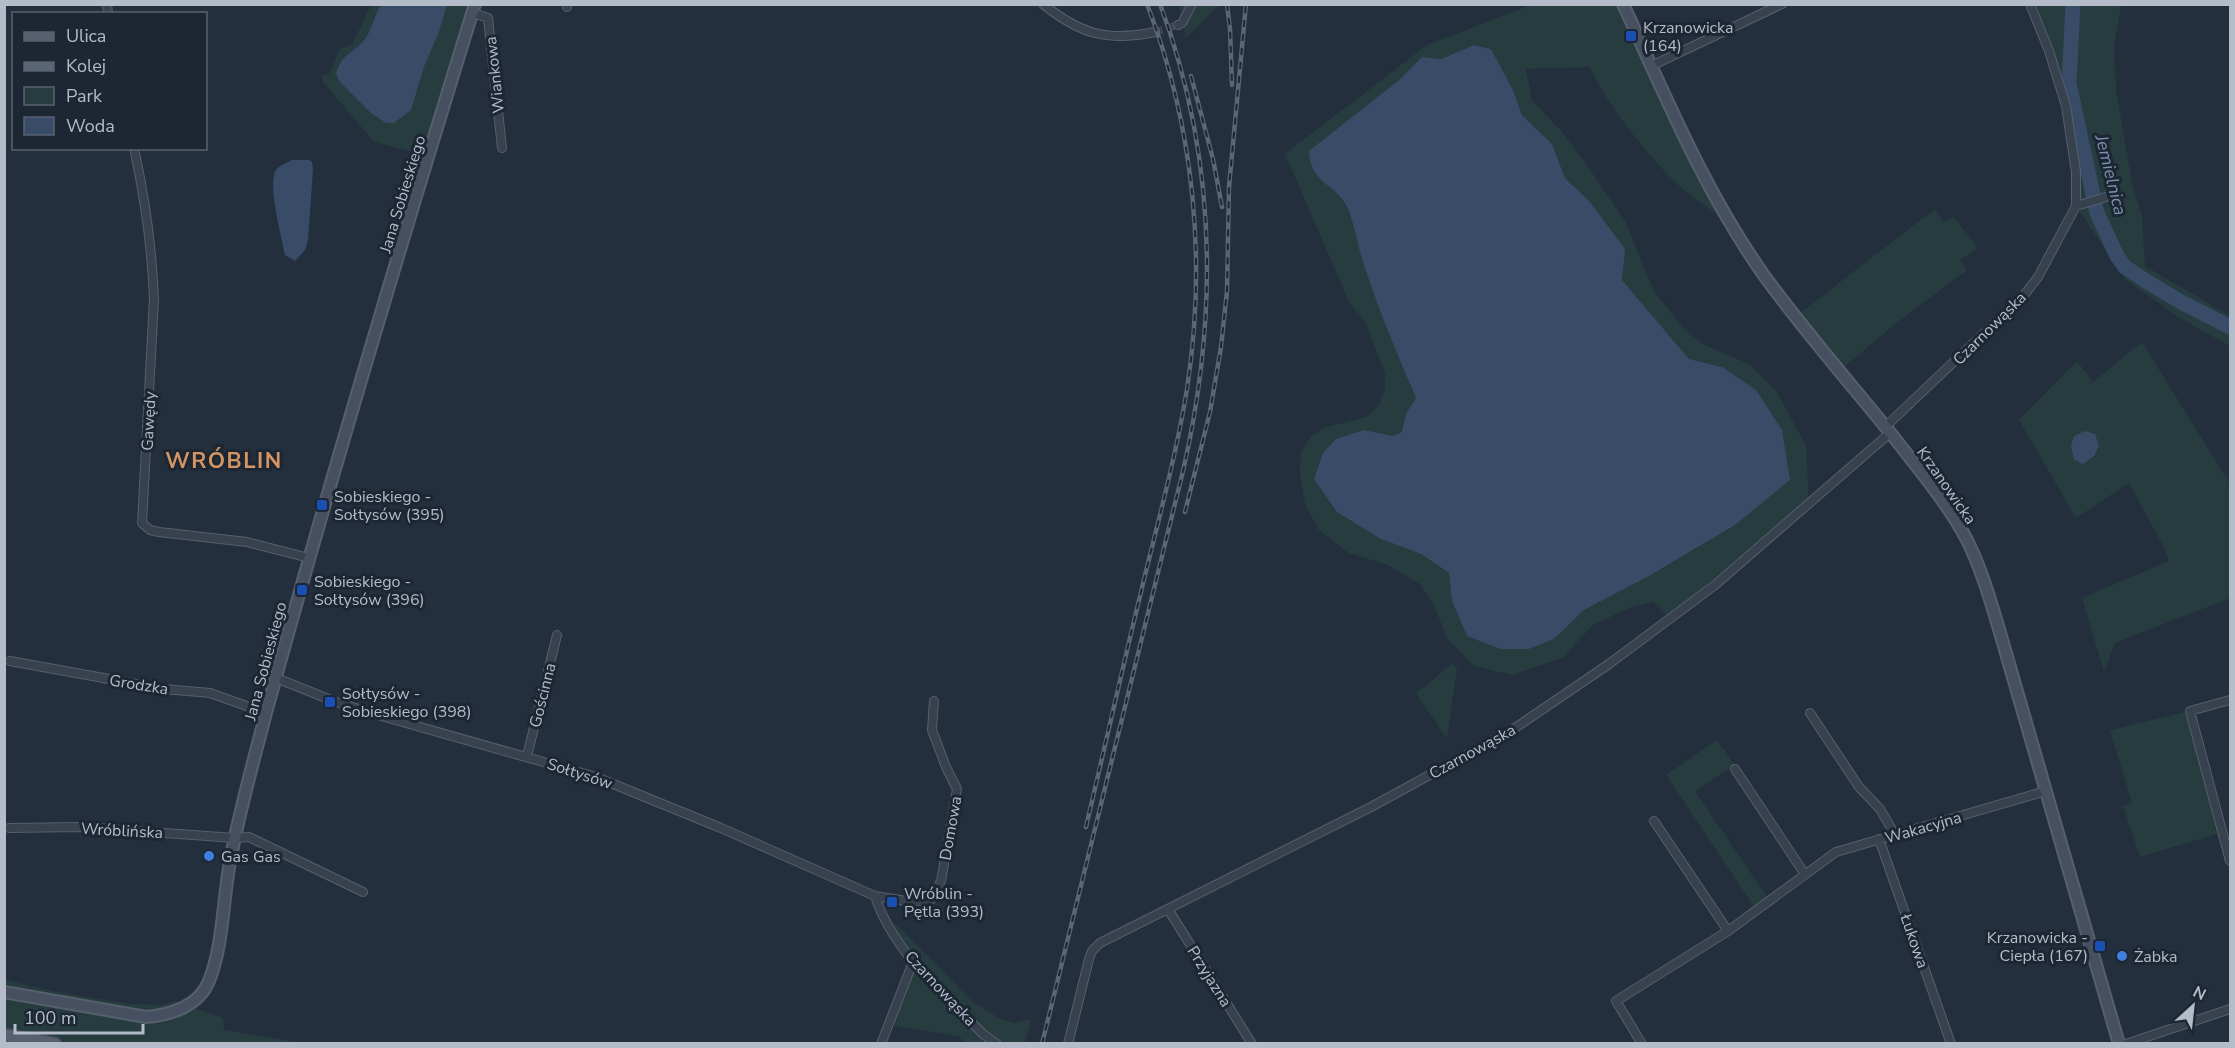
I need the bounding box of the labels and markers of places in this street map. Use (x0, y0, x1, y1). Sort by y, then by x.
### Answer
place label: Krzanowicka (164) (1643, 17, 1733, 57)
marker: Krzanowicka (164) (1624, 29, 1638, 43)
place label: Sobieskiego - Sołtysów (395) (334, 486, 445, 526)
marker: Sobieskiego - Sołtysów (395) (315, 498, 329, 512)
place label: Sobieskiego - Sołtysów (396) (314, 571, 425, 611)
marker: Sobieskiego - Sołtysów (396) (295, 583, 309, 597)
place label: Sołtysów - Sobieskiego (398) (342, 683, 472, 723)
marker: Sołtysów - Sobieskiego (398) (323, 695, 337, 709)
place label: Gas Gas (221, 846, 281, 868)
marker: Gas Gas (202, 849, 216, 863)
place label: Wróblin - Pętla (393) (904, 883, 984, 923)
marker: Wróblin - Pętla (393) (885, 895, 899, 909)
place label: Krzanowicka - Ciepła (167) (1987, 927, 2088, 967)
marker: Krzanowicka - Ciepła (167) (2093, 939, 2107, 953)
place label: Żabka (2134, 946, 2177, 968)
marker: Żabka (2115, 949, 2129, 963)

